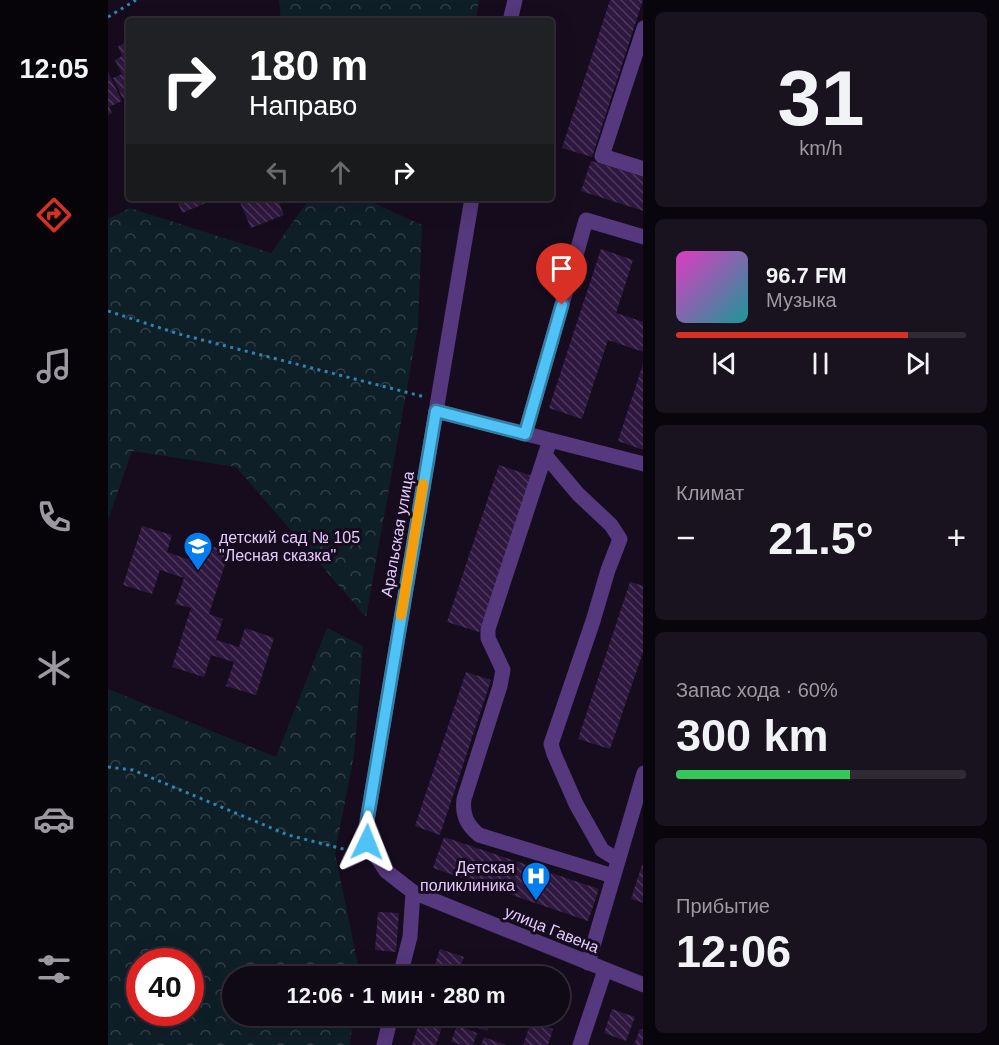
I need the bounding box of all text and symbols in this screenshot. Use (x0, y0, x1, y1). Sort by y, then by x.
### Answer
icon: right (150, 42, 228, 120)
text: 180 m (249, 42, 368, 89)
text: 12:05 (19, 54, 89, 84)
text: 31 (778, 54, 864, 142)
text: Направо (249, 91, 357, 121)
text: km/h (799, 137, 843, 159)
icon: left (261, 156, 294, 189)
icon: ahead (324, 156, 357, 189)
icon: right (387, 156, 420, 189)
icon: directions (33, 194, 75, 236)
pin (536, 243, 587, 305)
icon: arrive (545, 252, 578, 285)
text: 96.7 FM (766, 263, 847, 288)
text: Музыка (766, 289, 837, 311)
icon: music (33, 345, 75, 387)
icon: previous (708, 347, 741, 380)
icon: pause (804, 347, 837, 380)
icon: next (901, 347, 934, 380)
street label: Аральская улица (378, 470, 417, 598)
text: Климат (676, 482, 744, 504)
icon: phone (33, 496, 75, 538)
text: 21.5° (768, 513, 874, 564)
text: − (676, 519, 695, 556)
text: + (947, 519, 966, 556)
place label: детский сад № 105 "Лесная сказка" (219, 529, 360, 564)
school or university icon: детский сад № 105 "Лесная сказка" (182, 530, 214, 572)
icon: climate (33, 647, 75, 689)
text: Запас хода · 60% (676, 679, 838, 701)
text: 300 km (676, 710, 829, 761)
icon: car (33, 798, 75, 840)
position arrow (335, 810, 399, 874)
place label: Детская поликлиника (420, 859, 515, 894)
hospital icon: Детская поликлиника (520, 860, 552, 902)
text: Прибытие (676, 895, 770, 917)
street label: улица Гавена (502, 903, 601, 956)
text: 12:06 (676, 926, 791, 977)
icon: filters (33, 948, 75, 990)
speed limit sign: 40 (126, 948, 204, 1026)
text: 12:06 · 1 мин · 280 m (286, 983, 506, 1008)

